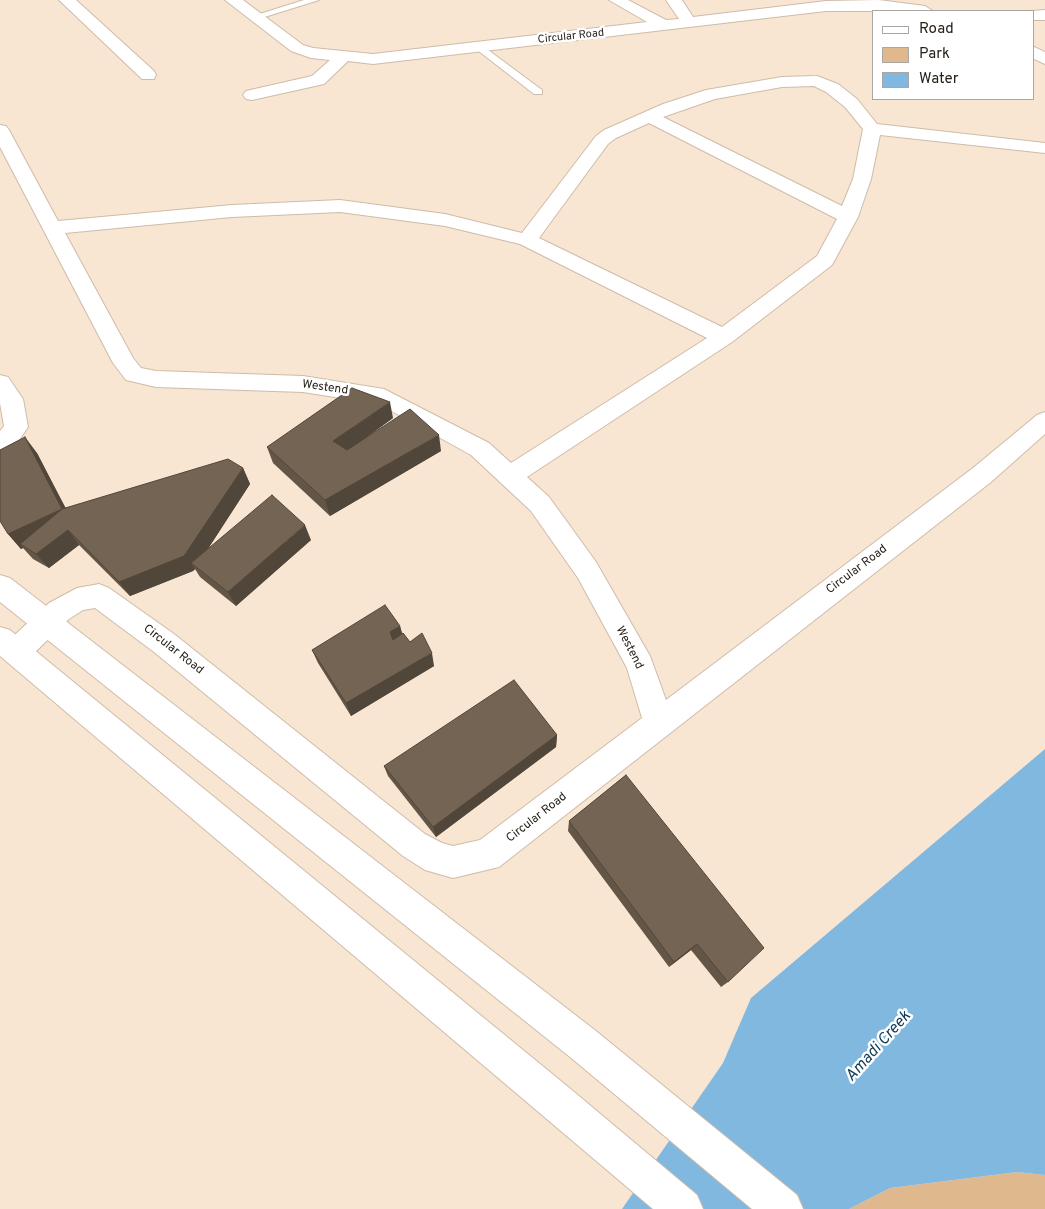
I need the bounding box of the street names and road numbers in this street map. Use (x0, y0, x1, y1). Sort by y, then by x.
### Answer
street label: Circular Road (537, 27, 605, 47)
street label: Westend (301, 378, 349, 398)
street label: Circular Road (824, 542, 890, 598)
street label: Circular Road (140, 622, 206, 678)
street label: Westend (612, 624, 646, 672)
street label: Circular Road (504, 790, 570, 846)

